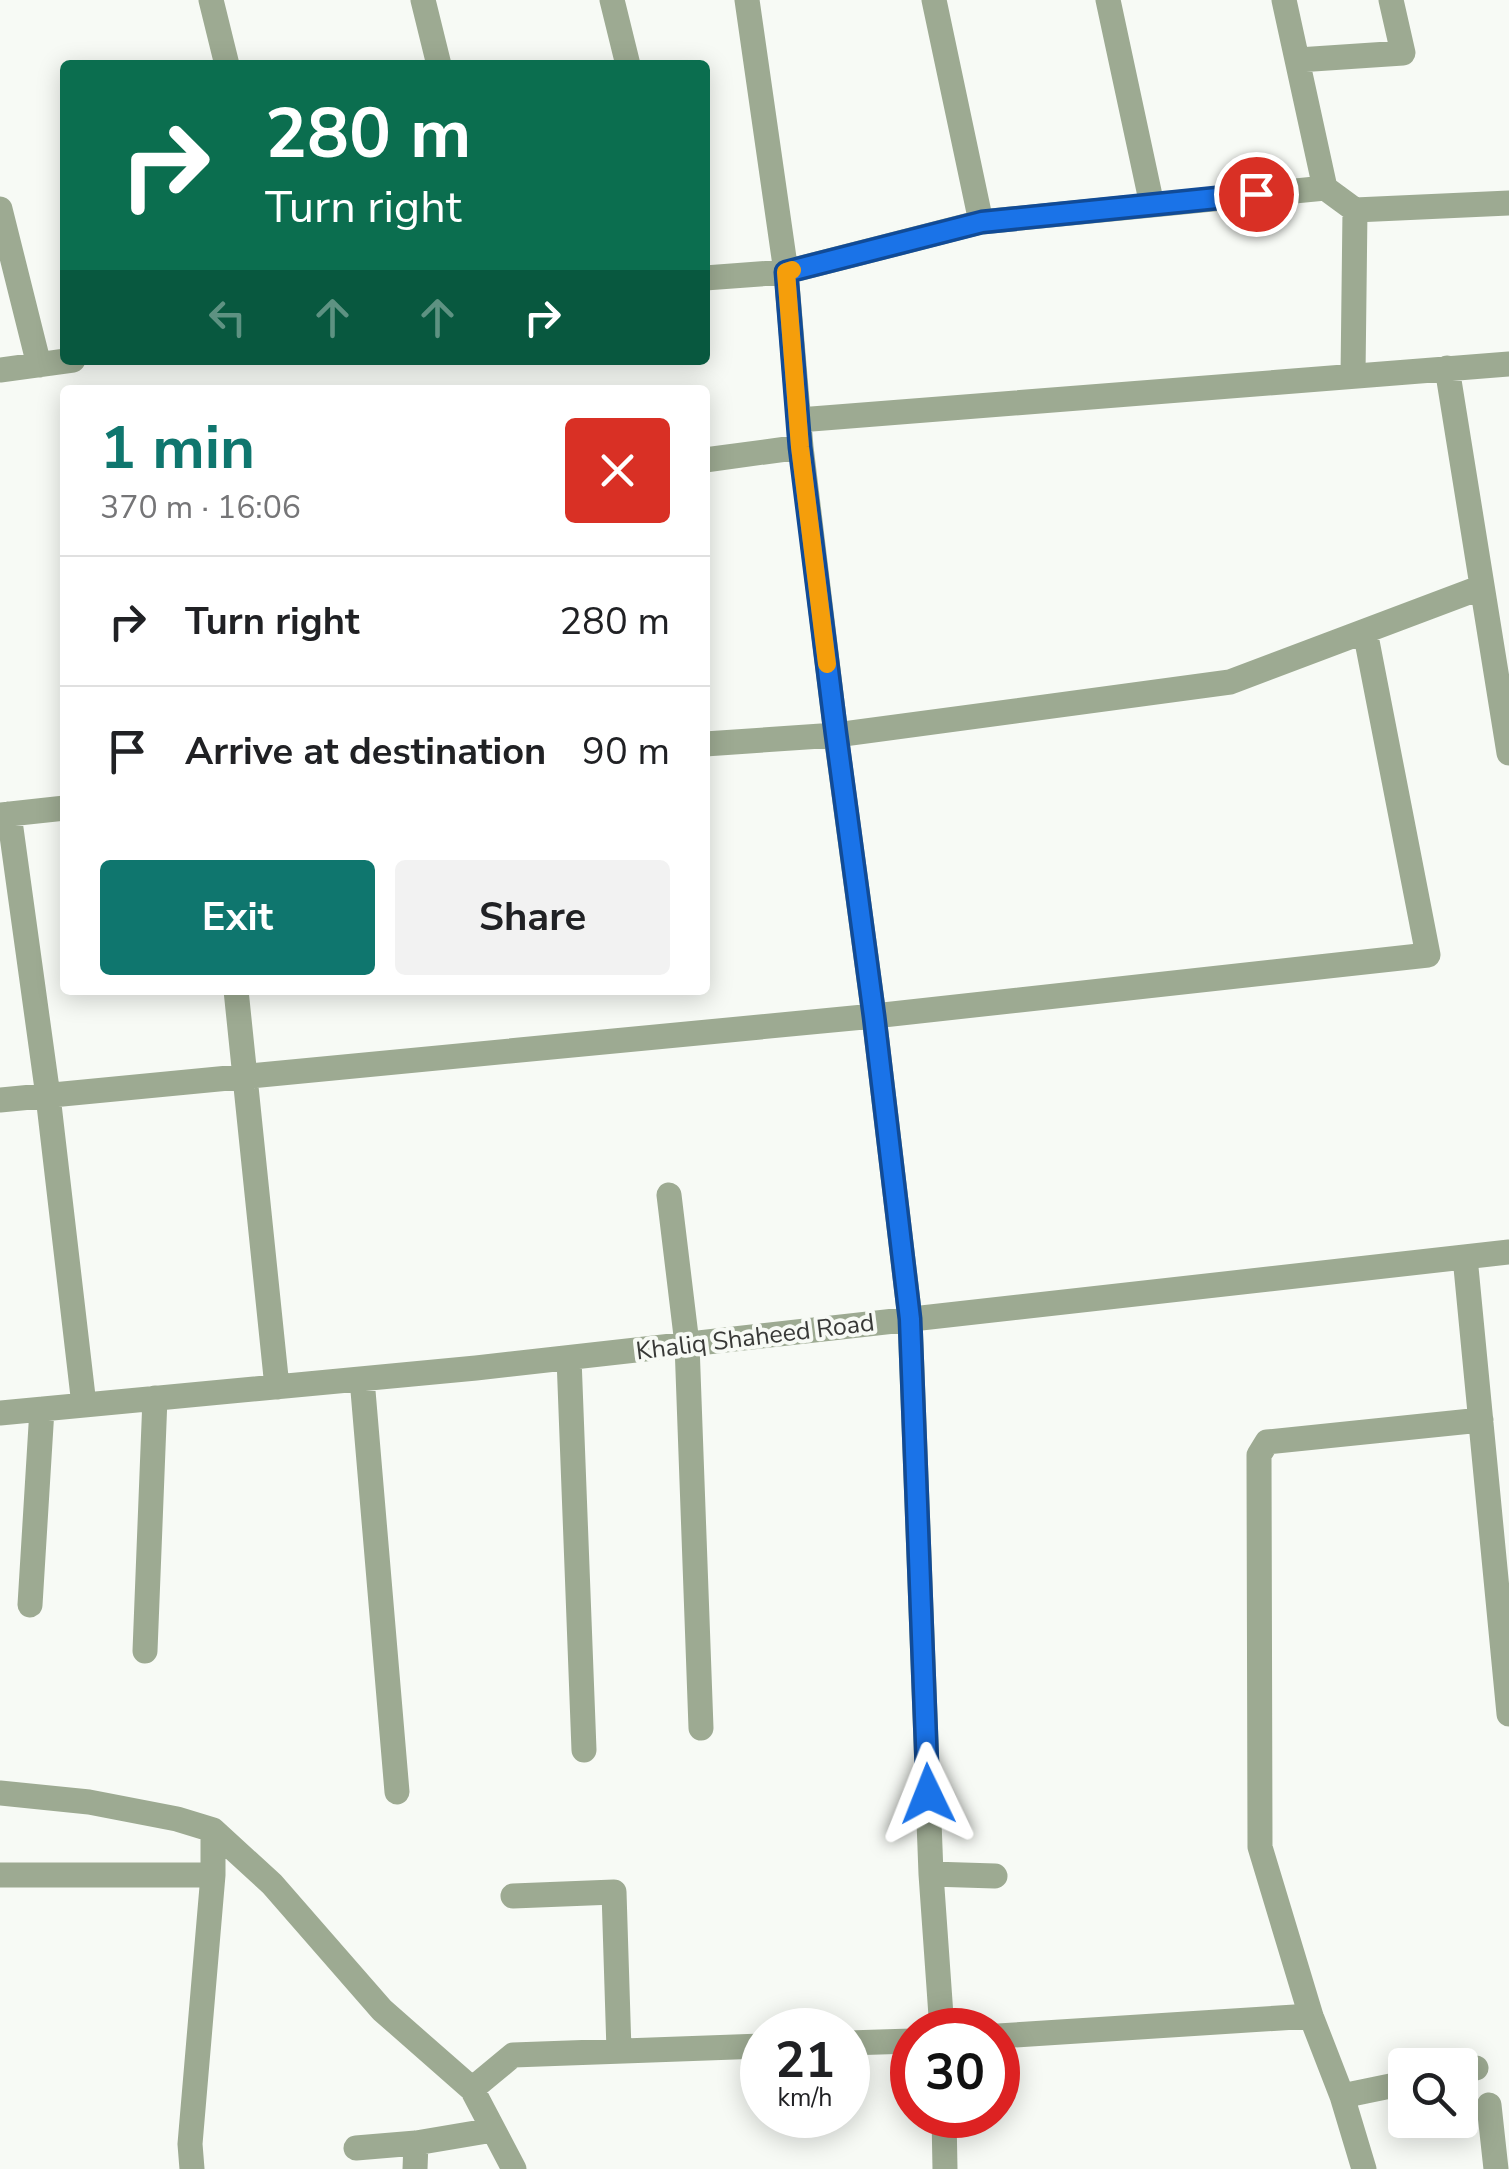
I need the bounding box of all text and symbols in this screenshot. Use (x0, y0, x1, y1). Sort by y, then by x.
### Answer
text: 280 m (265, 86, 471, 182)
icon: right (100, 100, 230, 230)
pin (1214, 152, 1299, 237)
icon: arrive (1229, 167, 1284, 222)
text: Turn right (265, 177, 462, 238)
icon: left (200, 290, 255, 345)
icon: ahead (305, 290, 360, 345)
icon: ahead (410, 290, 465, 345)
icon: right (515, 290, 570, 345)
text: 1 min (100, 407, 255, 489)
button: close (565, 418, 670, 523)
text: 370 m · 16:06 (100, 486, 301, 529)
icon: right (100, 594, 155, 649)
text: Turn right (185, 596, 360, 647)
text: 280 m (559, 596, 670, 647)
icon: arrive (100, 724, 155, 779)
text: Arrive at destination (185, 726, 546, 777)
text: 90 m (582, 726, 670, 777)
button: Exit (100, 860, 375, 975)
button: Share (395, 860, 670, 975)
street label: Khaliq Shaheed Road (634, 1305, 876, 1368)
position arrow (876, 1742, 980, 1846)
speed limit sign: 30 (890, 2008, 1020, 2138)
text: 21 (775, 2026, 835, 2095)
map controls (1388, 2048, 1478, 2138)
button: search (1388, 2048, 1478, 2138)
text: km/h (777, 2081, 833, 2115)

